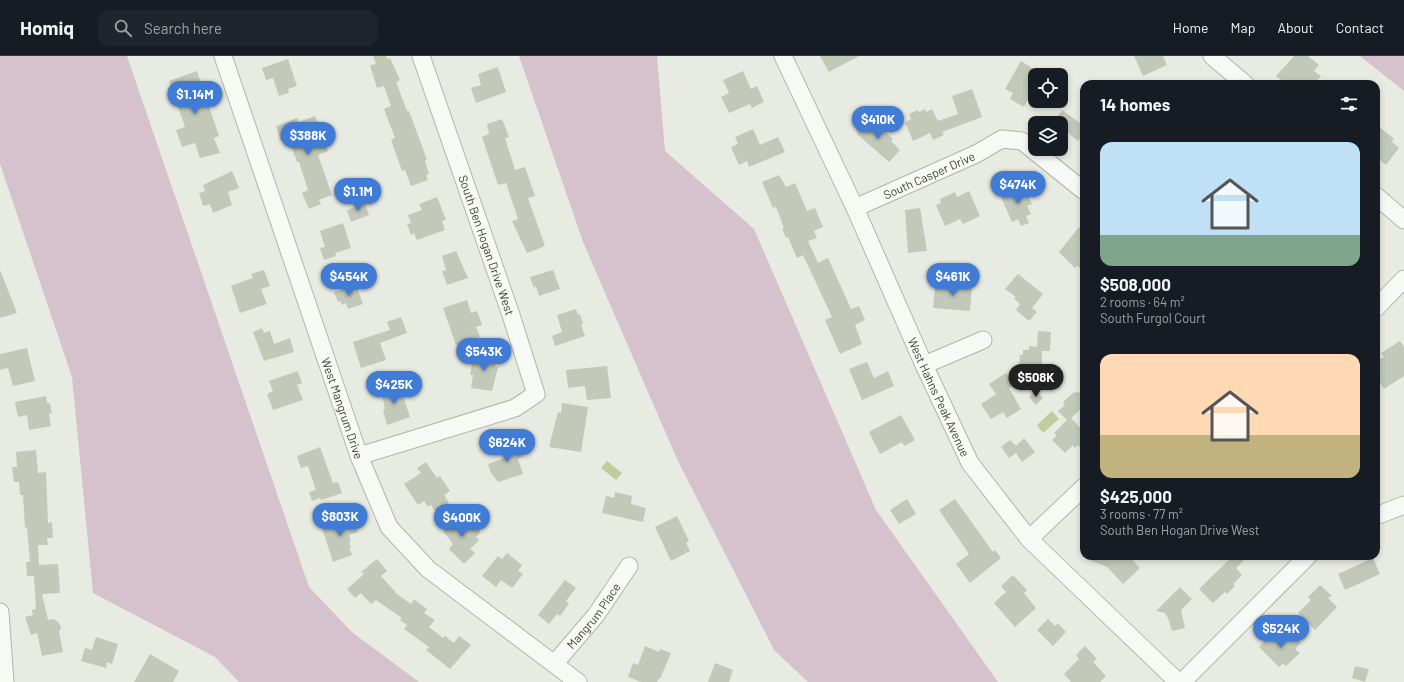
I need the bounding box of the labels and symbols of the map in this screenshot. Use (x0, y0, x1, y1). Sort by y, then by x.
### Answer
pin: $1.14M (162, 81, 228, 115)
pin: $410K (850, 106, 906, 140)
pin: $388K (280, 122, 336, 156)
street label: South Casper Drive (881, 148, 977, 202)
pin: $474K (990, 171, 1046, 205)
street label: South Ben Hogan Drive West (456, 173, 518, 317)
pin: $1.1M (330, 178, 386, 212)
pin: $454K (321, 263, 377, 297)
pin: $461K (925, 263, 981, 297)
street label: West Hahns Peak Avenue (906, 335, 973, 459)
pin: $543K (456, 338, 512, 372)
street label: West Mangrum Drive (319, 356, 366, 461)
pin: $508K (1008, 364, 1064, 398)
pin: $425K (366, 371, 422, 405)
pin: $624K (479, 429, 535, 463)
pin: $803K (312, 503, 368, 537)
pin: $400K (434, 504, 490, 538)
street label: Mangrum Place (564, 580, 623, 651)
pin: $524K (1253, 615, 1309, 649)

